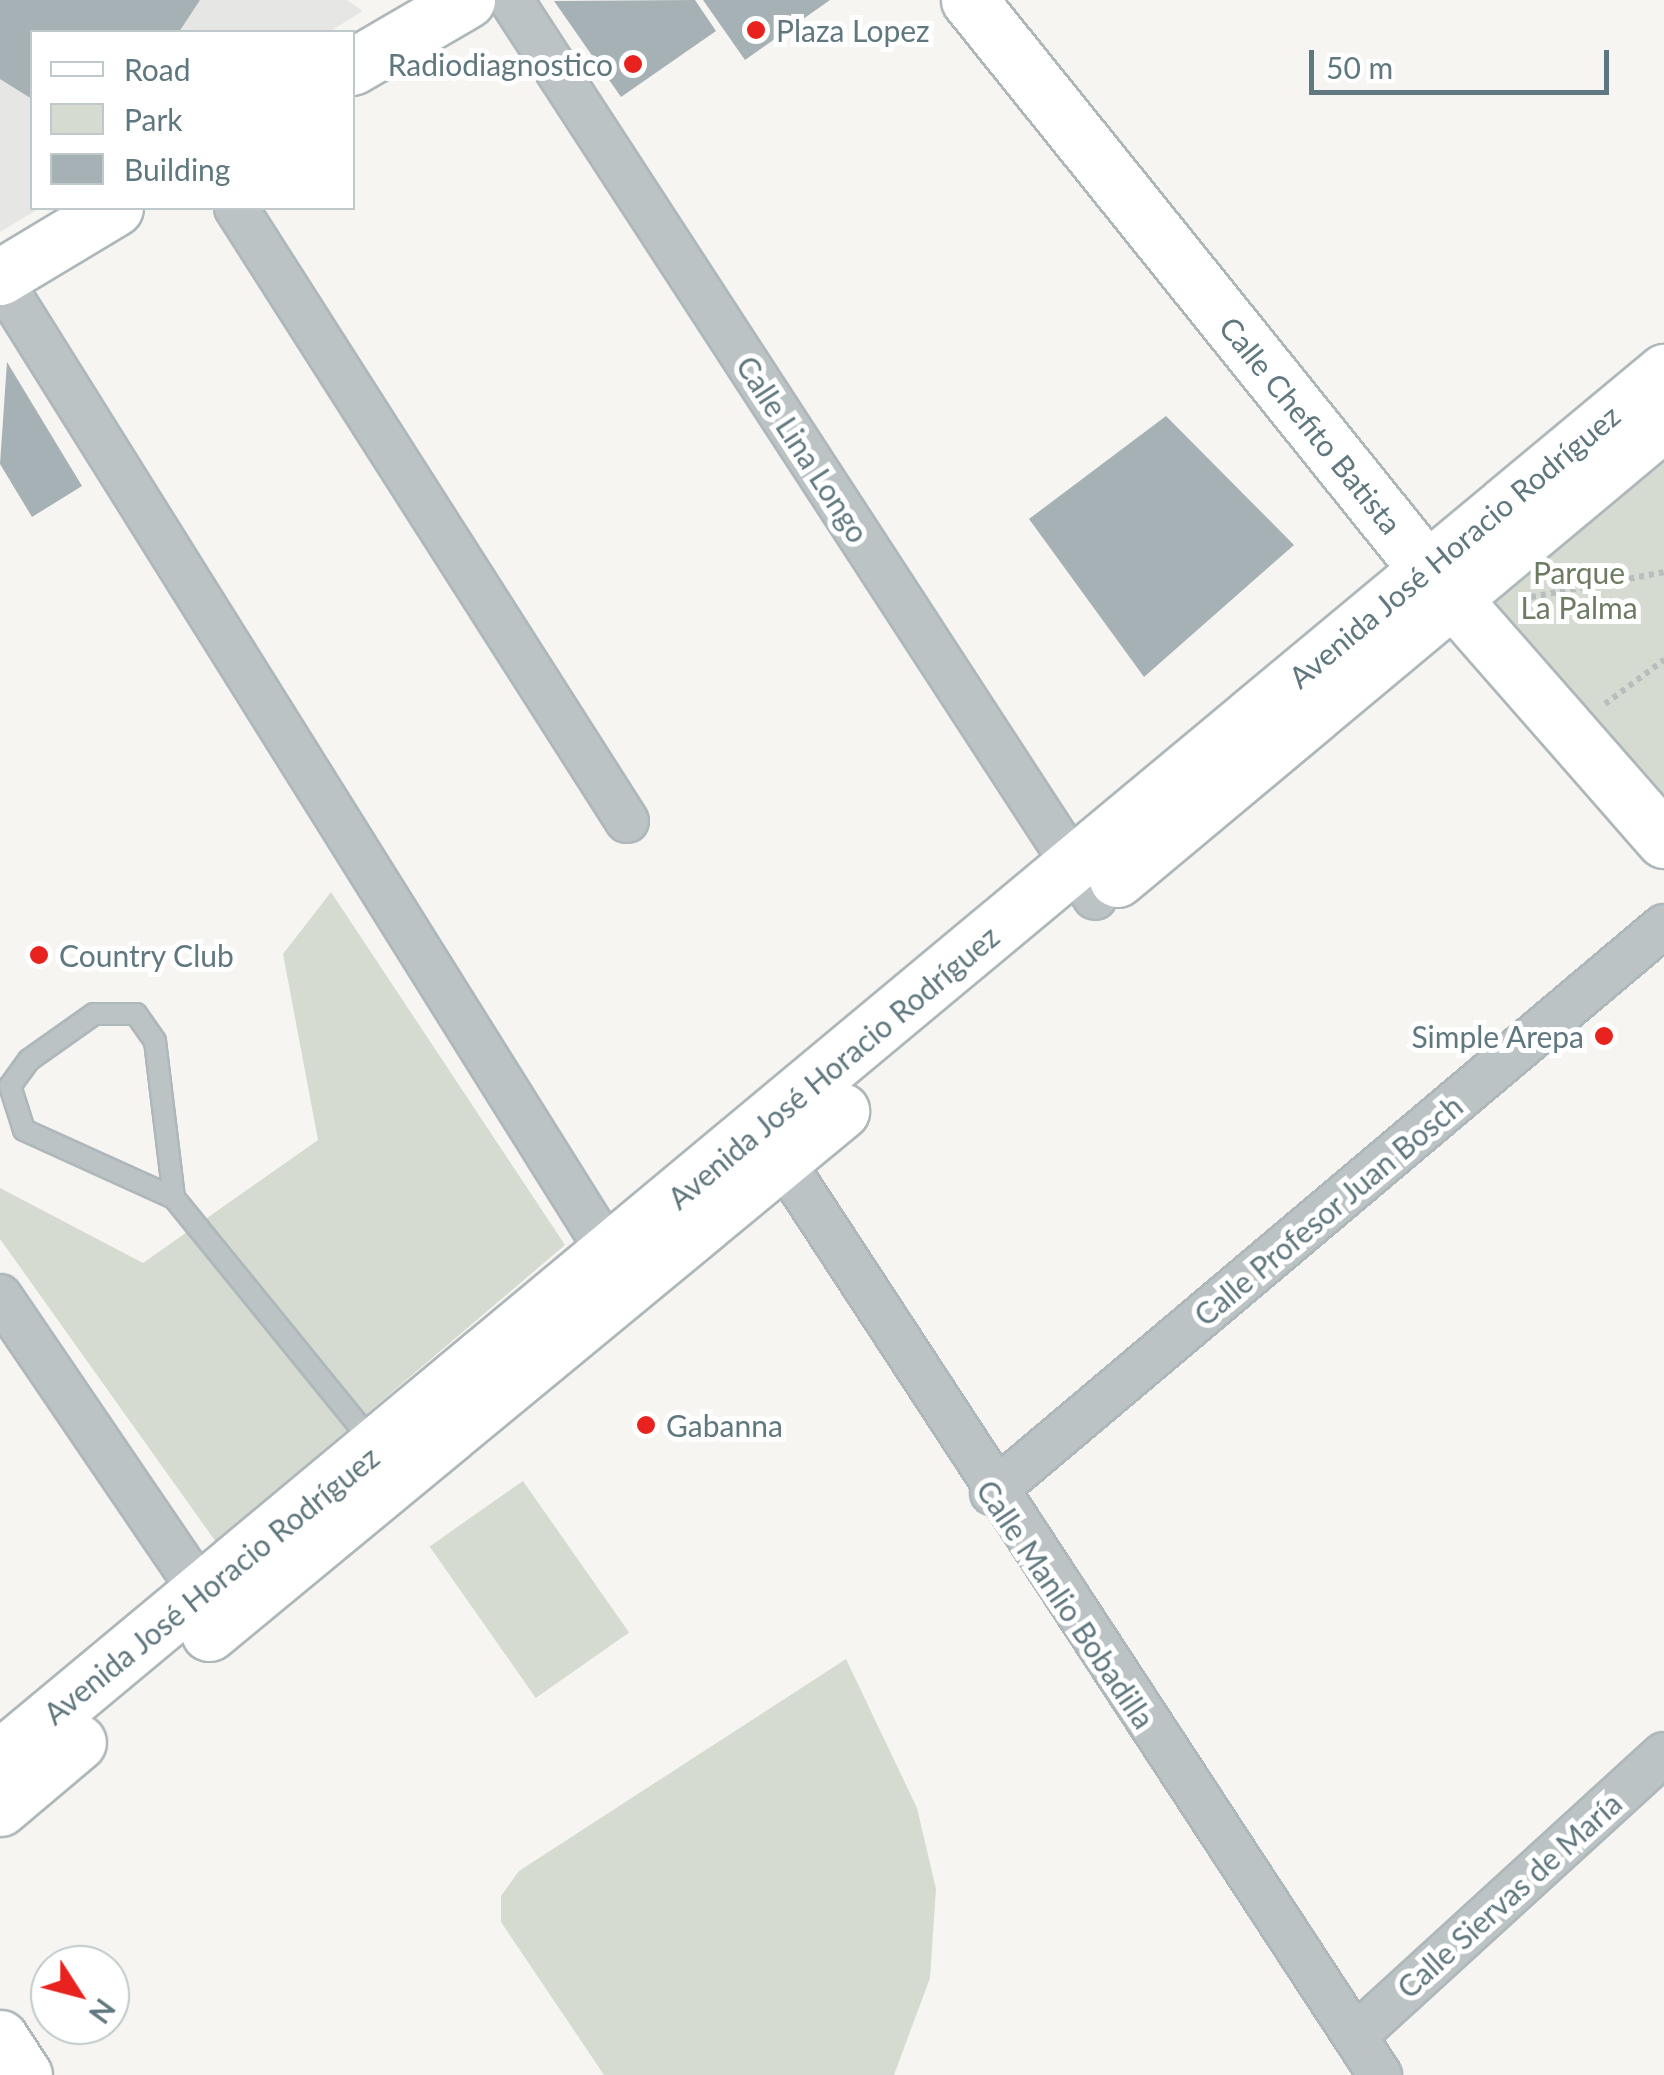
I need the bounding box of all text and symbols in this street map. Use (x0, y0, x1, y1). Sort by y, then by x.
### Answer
place label: Plaza Lopez (776, 12, 930, 48)
marker: Plaza Lopez (745, 19, 767, 41)
legend (30, 30, 355, 210)
scale bar (1314, 30, 1614, 92)
place label: Radiodiagnostico (388, 46, 613, 82)
text: 50 m (1326, 49, 1393, 85)
text: Road (124, 51, 191, 87)
marker: Radiodiagnostico (622, 53, 644, 75)
text: Park (124, 101, 183, 137)
text: Building (124, 151, 230, 187)
street label: Calle Chefito Batista (1212, 309, 1410, 541)
street label: Calle Lina Longo (729, 349, 877, 549)
street label: Avenida José Horacio Rodríguez (1281, 397, 1627, 695)
park label: Parque La Palma (1520, 554, 1638, 624)
street label: Avenida José Horacio Rodríguez (660, 918, 1006, 1216)
place label: Country Club (59, 937, 234, 973)
marker: Country Club (28, 944, 50, 966)
place label: Simple Arepa (1410, 1018, 1584, 1054)
marker: Simple Arepa (1593, 1025, 1615, 1047)
street label: Calle Profesor Juan Bosch (1186, 1087, 1470, 1333)
place label: Gabanna (666, 1407, 783, 1443)
marker: Gabanna (635, 1414, 657, 1436)
street label: Avenida José Horacio Rodríguez (36, 1438, 386, 1732)
street label: Calle Manlio Bobadilla (970, 1473, 1162, 1735)
street label: Calle Siervas de María (1390, 1785, 1628, 2005)
north arrow (30, 1945, 130, 2045)
text: N (83, 1993, 123, 2030)

